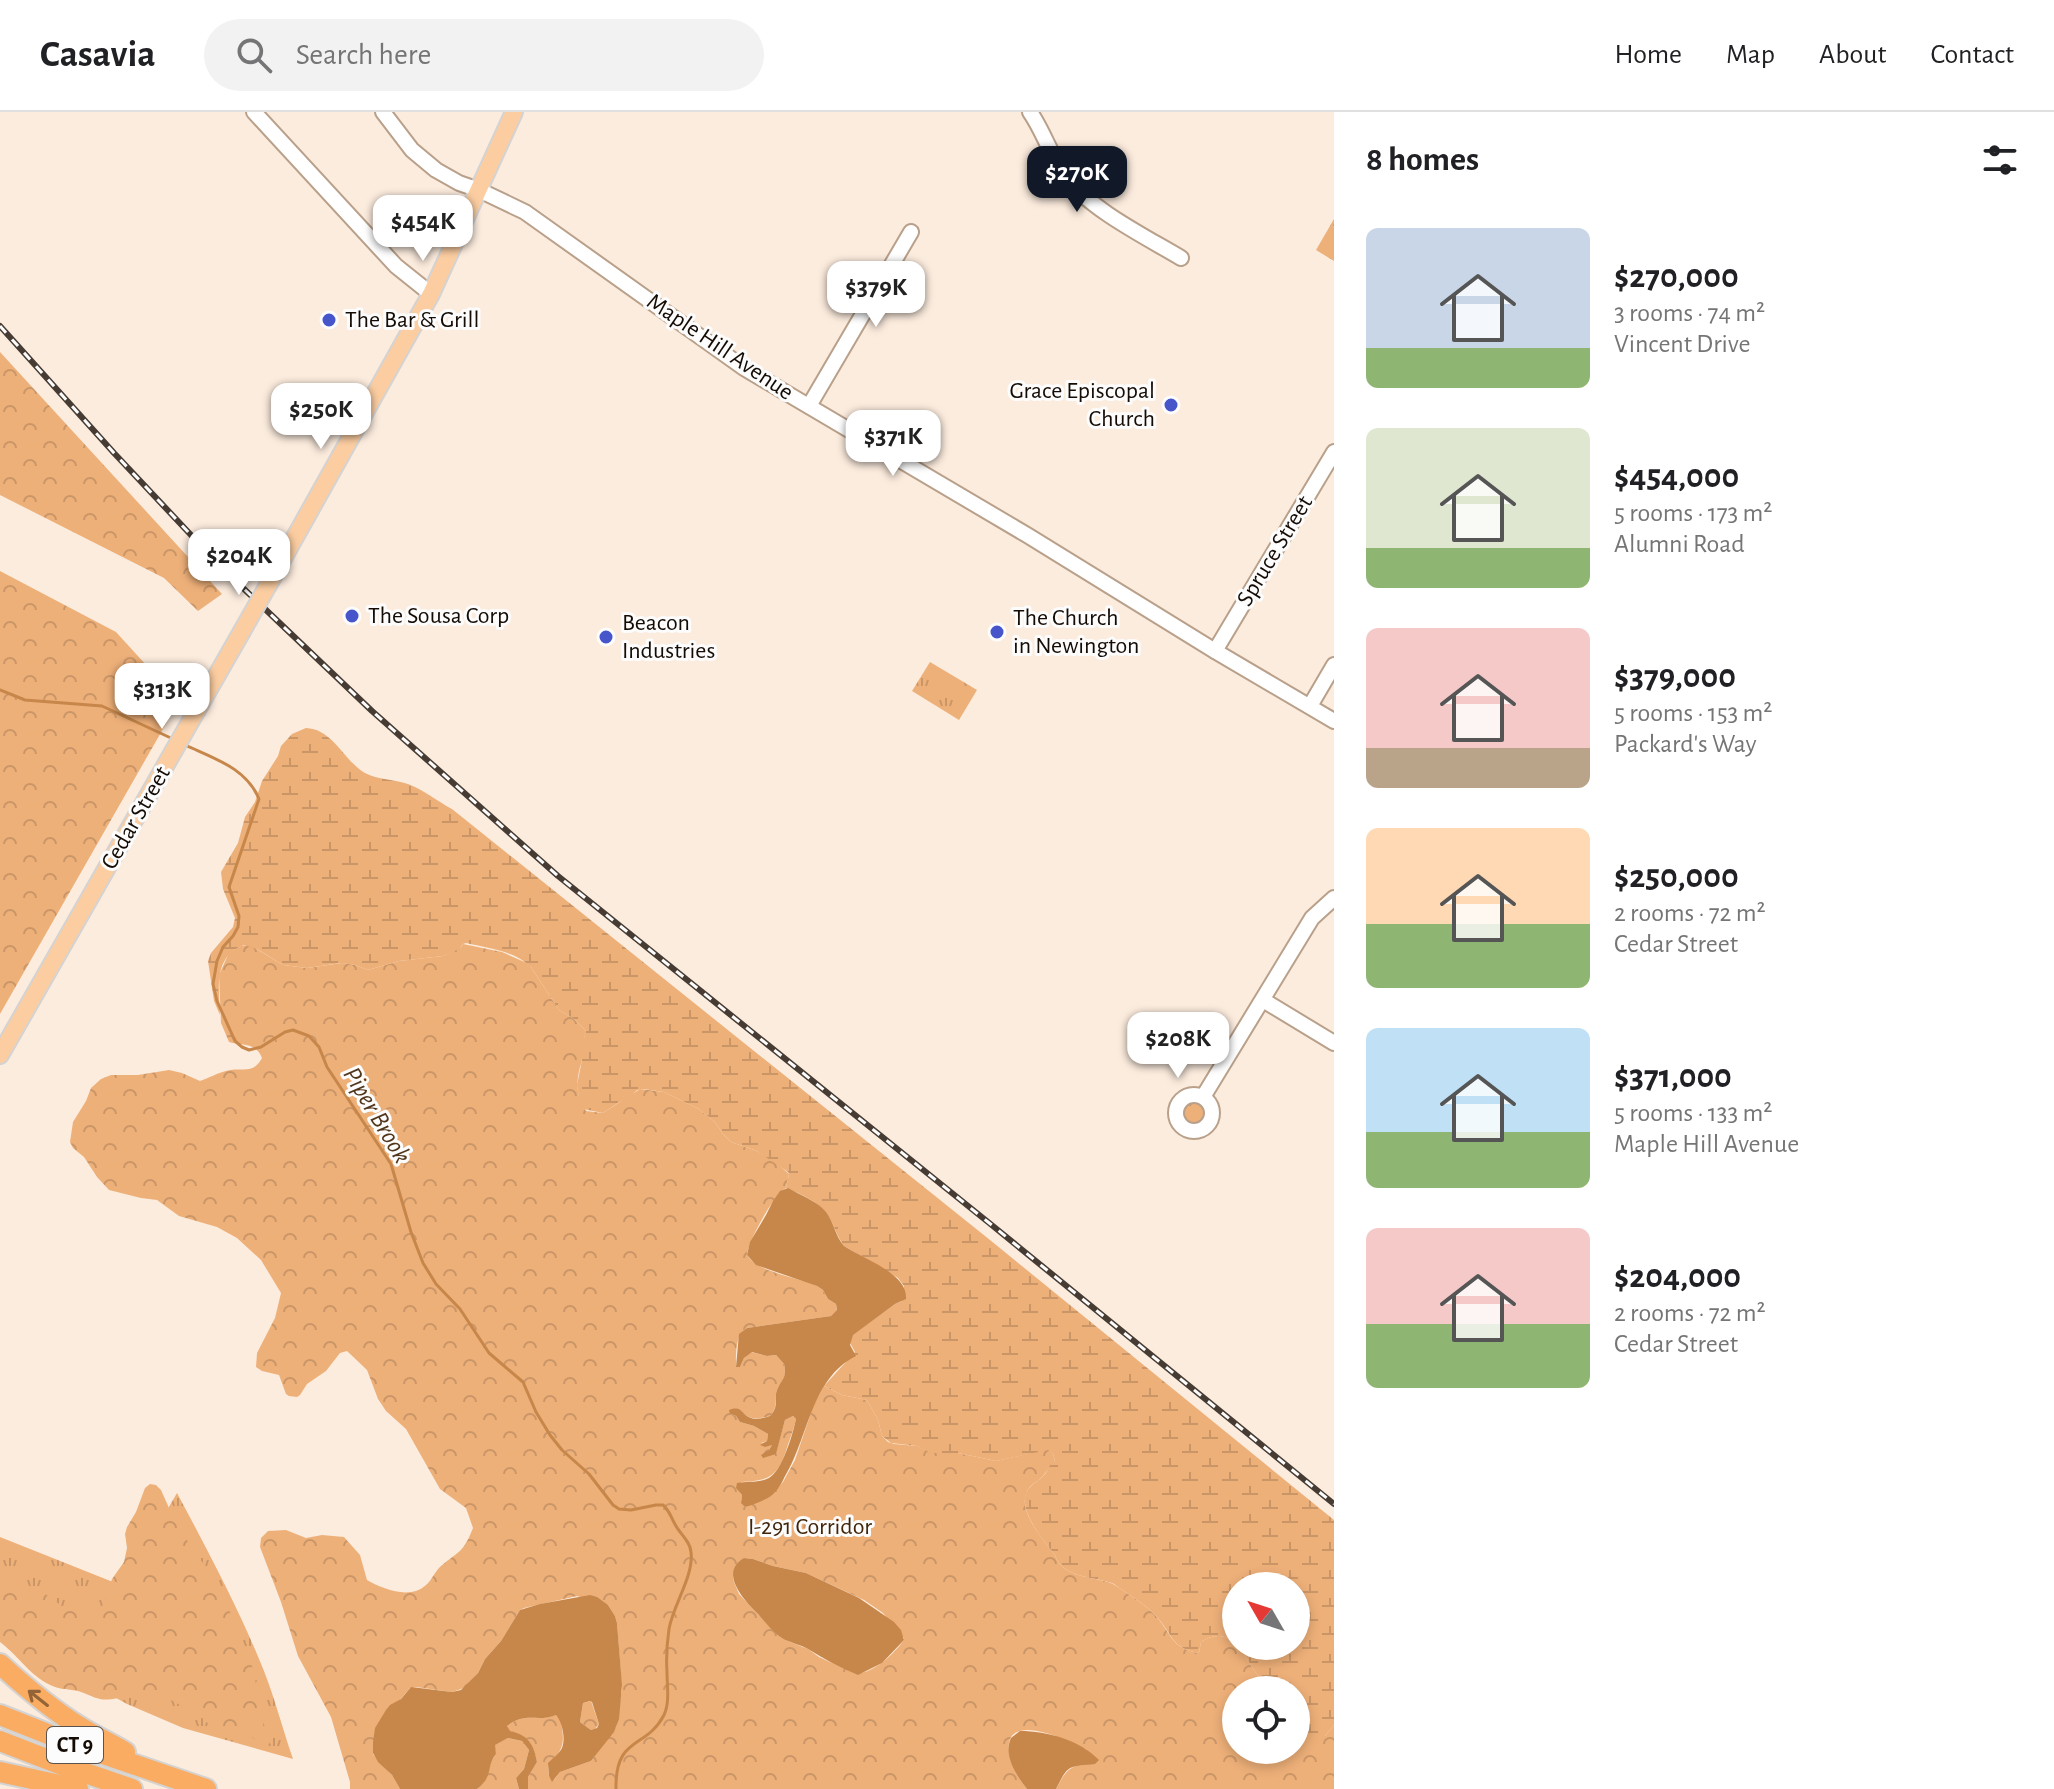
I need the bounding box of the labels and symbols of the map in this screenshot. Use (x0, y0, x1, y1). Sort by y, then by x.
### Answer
pin: $270K (1021, 146, 1133, 214)
pin: $454K (367, 195, 479, 263)
pin: $379K (820, 261, 932, 329)
street label: Maple Hill Avenue (642, 289, 798, 405)
place label: The Bar & Grill (345, 308, 479, 332)
marker: The Bar & Grill (320, 311, 338, 329)
place label: Grace Episcopal Church (1010, 379, 1155, 431)
pin: $250K (265, 383, 377, 451)
marker: Grace Episcopal Church (1162, 396, 1180, 414)
pin: $371K (837, 410, 949, 478)
street label: Spruce Street (1233, 491, 1317, 610)
pin: $204K (183, 529, 295, 597)
place label: The Sousa Corp (368, 604, 509, 628)
place label: The Church in Newington (1013, 606, 1139, 658)
marker: The Sousa Corp (343, 607, 361, 625)
place label: Beacon Industries (622, 611, 715, 663)
marker: The Church in Newington (988, 623, 1006, 641)
marker: Beacon Industries (597, 628, 615, 646)
pin: $313K (106, 663, 218, 731)
street label: Cedar Street (97, 762, 175, 874)
pin: $208K (1122, 1012, 1234, 1080)
water label: Piper Brook (338, 1062, 416, 1168)
park label: I-291 Corridor (748, 1515, 872, 1539)
north arrow (1222, 1572, 1310, 1660)
one-way arrow (28, 1689, 49, 1707)
road number: CT 9 (47, 1727, 103, 1763)

